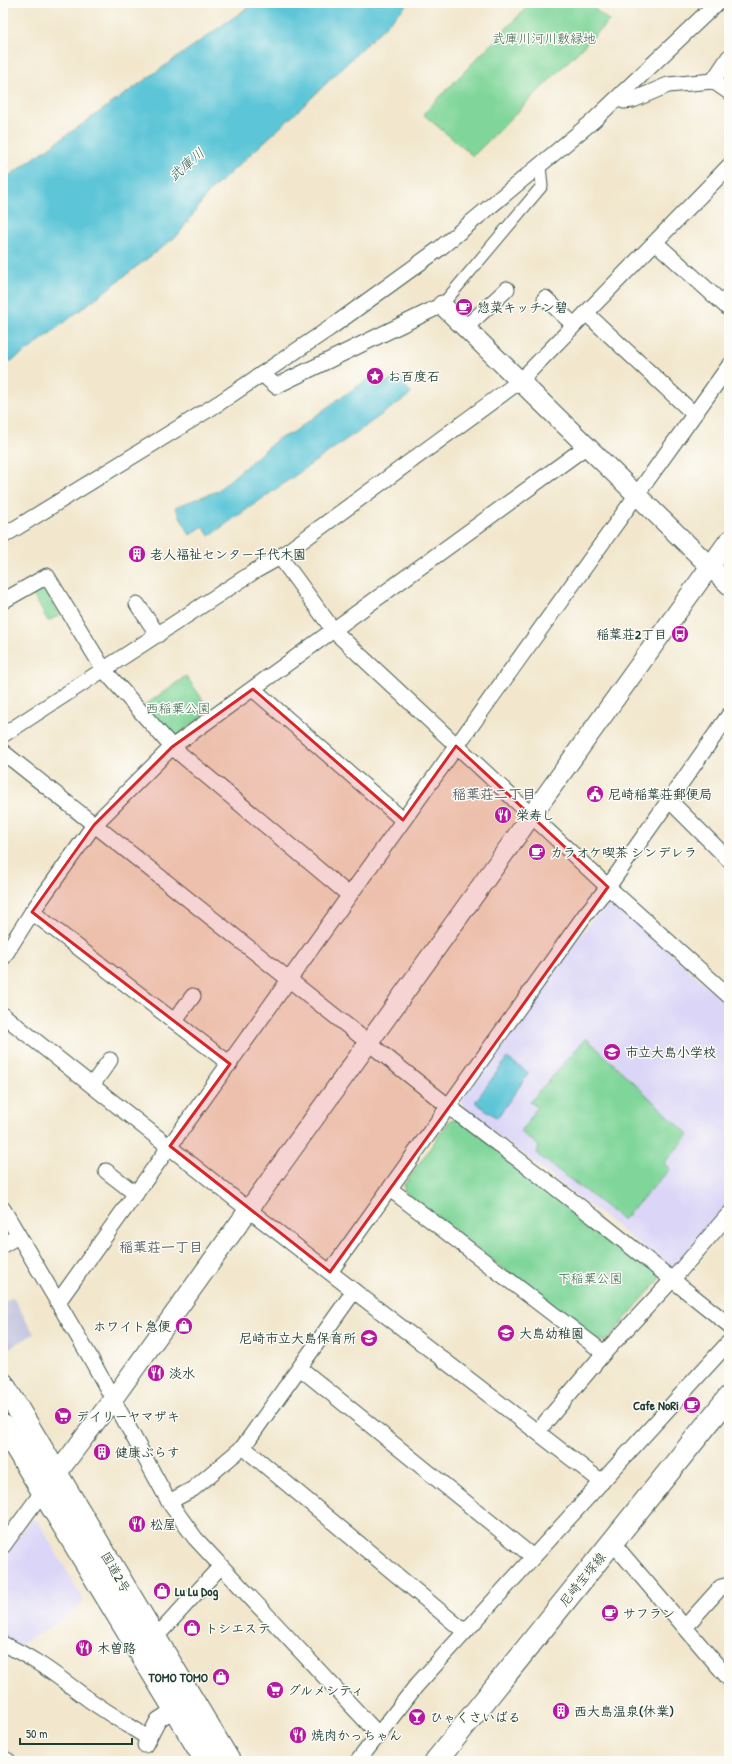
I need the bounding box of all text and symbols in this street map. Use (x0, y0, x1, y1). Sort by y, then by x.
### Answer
park label: 武庫川河川敷緑地 (492, 29, 596, 47)
water label: 武庫川 (164, 143, 208, 185)
cafe icon: 惣菜キッチン碧 (454, 297, 474, 317)
place label: 惣菜キッチン碧 (477, 298, 568, 316)
place icon: お百度石 (365, 366, 385, 386)
place label: お百度石 (388, 367, 440, 385)
building icon: 老人福祉センター千代木園 (127, 544, 147, 564)
place label: 老人福祉センター千代木園 (150, 545, 306, 563)
bus stop icon: 稲葉荘2丁目 (670, 624, 690, 644)
place label: 稲葉荘2丁目 (596, 625, 667, 643)
park label: 西稲葉公園 (145, 699, 211, 717)
district label: 稲葉荘二丁目 (452, 784, 536, 803)
public building icon: 尼崎稲葉荘郵便局 (585, 784, 605, 804)
place label: 尼崎稲葉荘郵便局 (608, 785, 712, 803)
restaurant icon: 栄寿し (493, 805, 513, 825)
place label: 栄寿し (516, 806, 555, 824)
cafe icon: カラオケ喫茶 シンデレラ (527, 842, 547, 862)
place label: カラオケ喫茶 シンデレラ (550, 843, 697, 861)
school or university icon: 市立大島小学校 (602, 1042, 622, 1062)
place label: 市立大島小学校 (625, 1043, 716, 1061)
district label: 稲葉荘一丁目 (119, 1237, 203, 1256)
park label: 下稲葉公園 (557, 1269, 623, 1287)
shop icon: ホワイト急便 (174, 1316, 194, 1336)
place label: ホワイト急便 (93, 1317, 171, 1335)
school or university icon: 大島幼稚園 (496, 1323, 516, 1343)
place label: 大島幼稚園 (519, 1324, 584, 1342)
school or university icon: 尼崎市立大島保育所 (359, 1328, 379, 1348)
place label: 尼崎市立大島保育所 (239, 1329, 356, 1347)
restaurant icon: 淡水 (146, 1363, 166, 1383)
place label: 淡水 (169, 1364, 195, 1382)
cafe icon: Cafe NoRi (682, 1395, 702, 1415)
place label: Cafe NoRi (633, 1396, 679, 1414)
supermarket icon: デイリーヤマザキ (53, 1406, 73, 1426)
place label: デイリーヤマザキ (76, 1407, 180, 1425)
building icon: 健康ぷらす (92, 1442, 112, 1462)
place label: 健康ぷらす (115, 1443, 180, 1461)
restaurant icon: 松屋 (127, 1514, 147, 1534)
place label: 松屋 (150, 1515, 176, 1533)
street label: 尼崎宝塚線 (555, 1547, 610, 1610)
street label: 国道2号 (97, 1548, 135, 1596)
shop icon: Lu Lu Dog (152, 1581, 172, 1601)
place label: Lu Lu Dog (175, 1582, 218, 1601)
cafe icon: サフラン (600, 1603, 620, 1623)
place label: サフラン (623, 1604, 675, 1622)
shop icon: トシエステ (182, 1618, 202, 1638)
place label: トシエステ (205, 1619, 271, 1637)
restaurant icon: 木曽路 (74, 1638, 94, 1658)
place label: 木曽路 (97, 1639, 136, 1657)
shop icon: TOMO TOMO (211, 1667, 231, 1687)
place label: TOMO TOMO (147, 1668, 209, 1686)
supermarket icon: グルメシティ (265, 1680, 285, 1700)
place label: グルメシティ (288, 1681, 364, 1699)
building icon: 西大島温泉(休業) (551, 1701, 571, 1721)
place label: 西大島温泉(休業) (574, 1702, 674, 1720)
bar icon: ひゃくさいばる (407, 1707, 427, 1727)
place label: ひゃくさいばる (430, 1708, 521, 1726)
scale bar (20, 1720, 132, 1746)
text: 50 m (26, 1725, 47, 1742)
restaurant icon: 焼肉かっちゃん (288, 1725, 308, 1745)
place label: 焼肉かっちゃん (311, 1726, 402, 1744)

